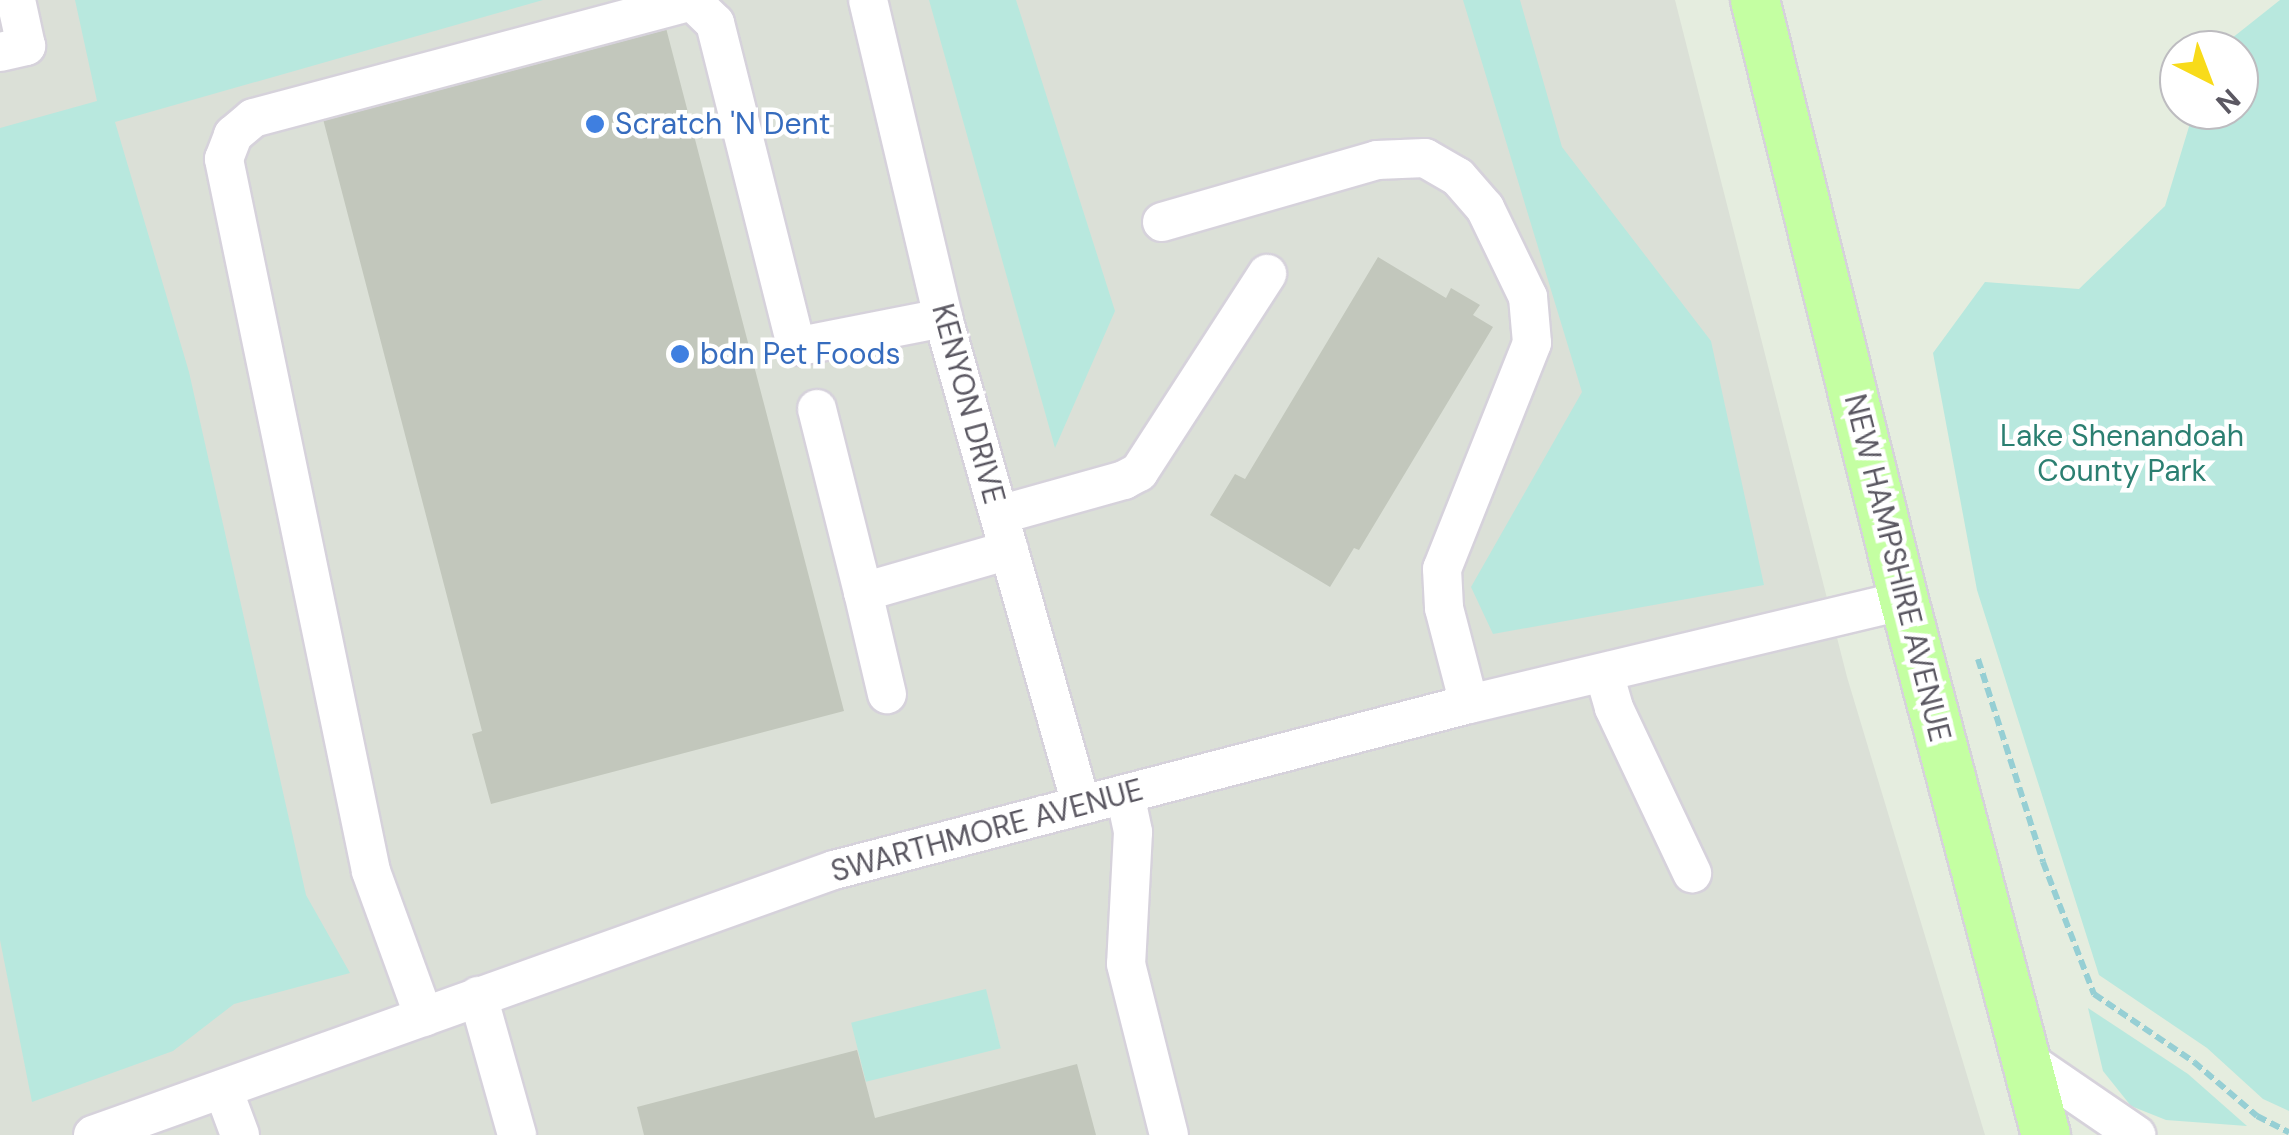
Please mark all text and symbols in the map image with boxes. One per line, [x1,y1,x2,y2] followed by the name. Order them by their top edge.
[2159,30,2259,130] north arrow
[2208,81,2248,122] text: N
[615,106,830,142] place label: Scratch 'N Dent
[584,113,606,135] marker: Scratch 'N Dent
[924,300,1012,508] street label: KENYON DRIVE
[700,336,900,372] place label: bdn Pet Foods
[669,343,691,365] marker: bdn Pet Foods
[1836,391,1958,745] street label: NEW HAMPSHIRE AVENUE
[2000,418,2244,488] park label: Lake Shenandoah County Park
[827,772,1147,890] street label: SWARTHMORE AVENUE

